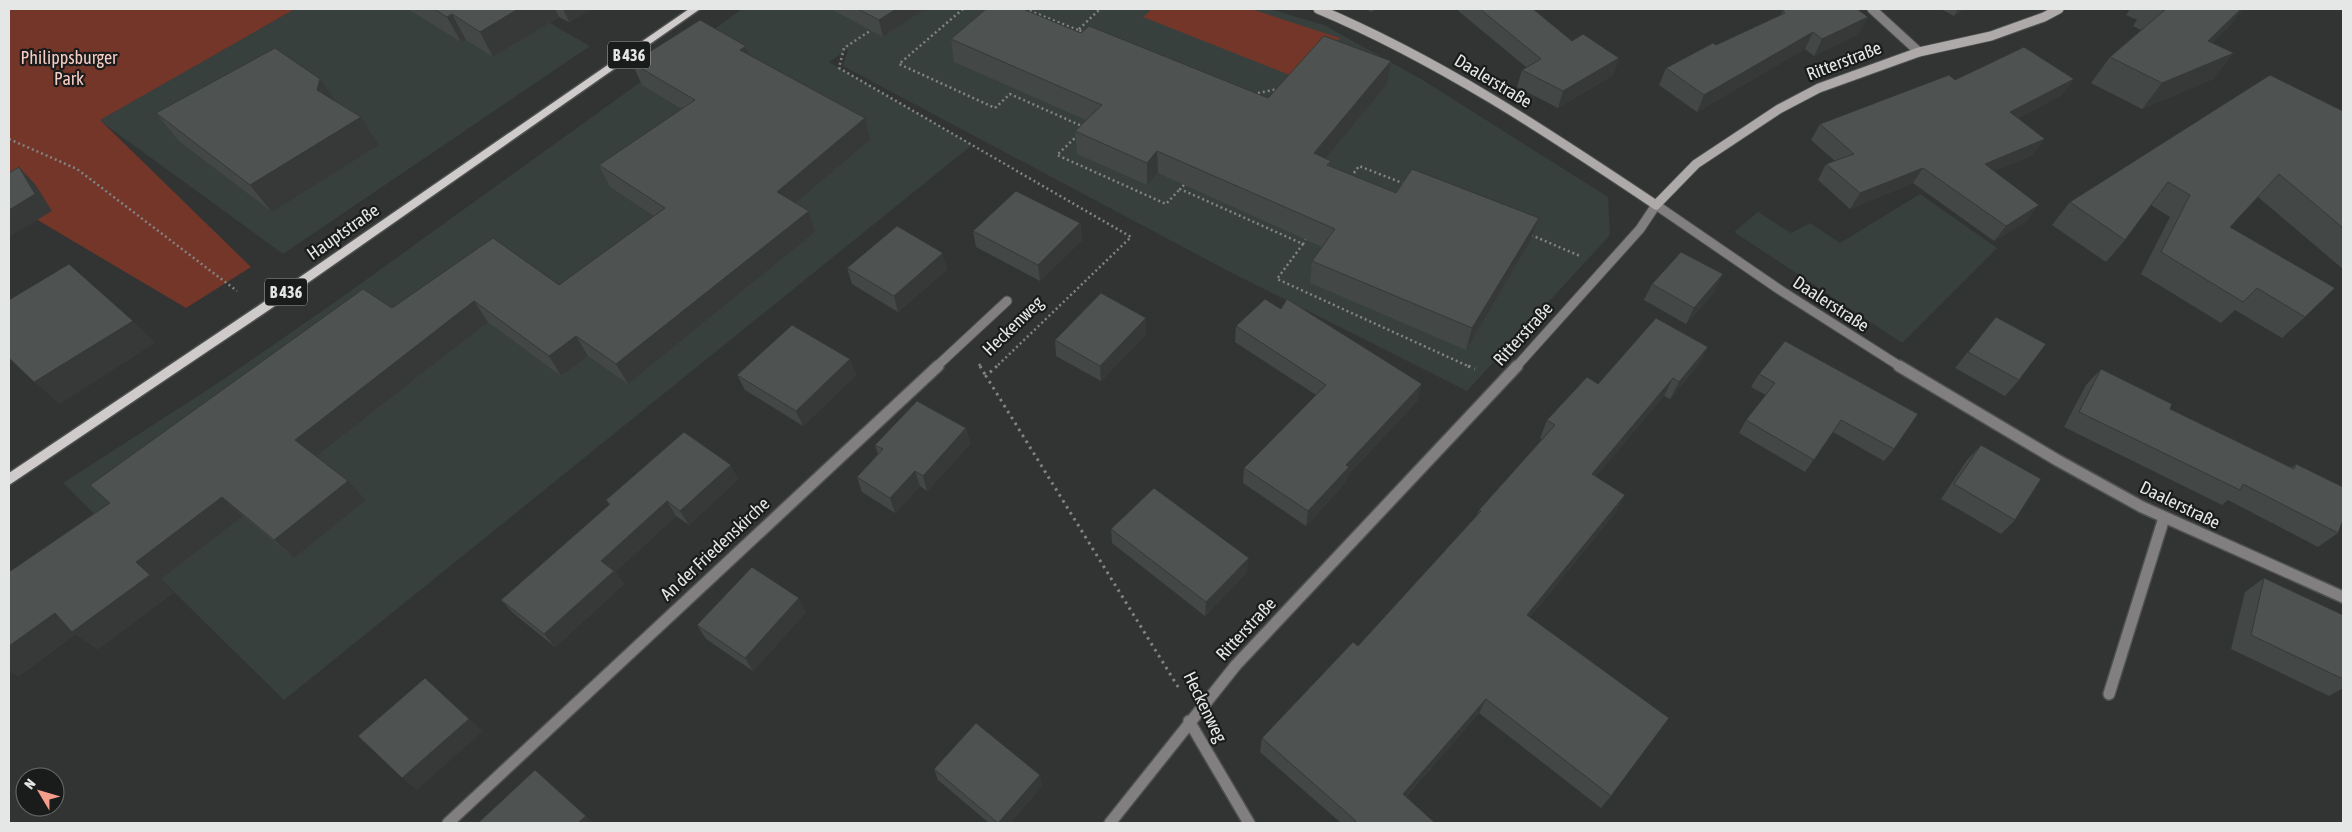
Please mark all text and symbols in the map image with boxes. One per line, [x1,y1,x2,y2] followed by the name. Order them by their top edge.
[1804,37,1884,84] street label: Ritterstraße
[608,42,650,68] road number: B 436
[21,47,118,89] park label: Philippsburger Park
[1451,49,1536,112] street label: Daalerstraße
[303,199,383,264] street label: Hauptstraße
[1789,271,1873,336] street label: Daalerstraße
[265,278,307,306] road number: B 436
[978,291,1048,360] street label: Heckenweg
[1489,298,1557,370] street label: Ritterstraße
[2137,476,2224,533] street label: Daalerstraße
[656,493,773,604] street label: An der Friedenskirche
[1211,593,1280,664] street label: Ritterstraße
[1179,668,1232,746] street label: Heckenweg
[15,767,65,817] north arrow
[21,776,39,792] text: N

